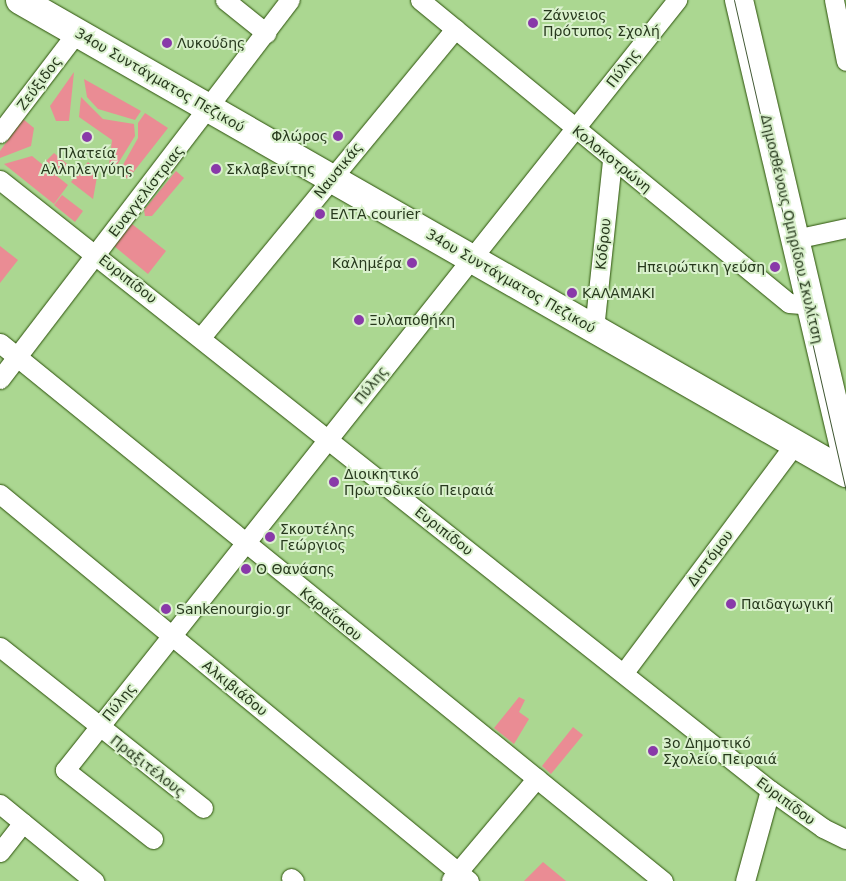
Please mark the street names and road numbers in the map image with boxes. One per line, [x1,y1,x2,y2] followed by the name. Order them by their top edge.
[72,25,248,135] street label: 34ου Συντάγματος Πεζικού
[603,45,643,91] street label: Πύλης
[13,53,65,113] street label: Ζεύξιδος
[757,113,827,345] street label: Δημοσθένους Ομηρίδου Σκυλίτση
[569,122,655,196] street label: Κολοκοτρώνη
[310,139,366,201] street label: Ναυσικάς
[105,142,187,240] street label: Ευαγγελίστριας
[592,217,614,271] street label: Κόδρου
[423,226,599,336] street label: 34ου Συντάγματος Πεζικού
[96,251,160,307] street label: Ευριπίδου
[351,363,391,407] street label: Πύλης
[412,503,476,559] street label: Ευριπίδου
[684,527,736,589] street label: Διστόμου
[297,584,365,644] street label: Καραΐσκου
[199,657,271,719] street label: Αλκιβιάδου
[99,680,139,724] street label: Πύλης
[107,732,189,800] street label: Πραξιτέλους
[753,774,819,828] street label: Ευριπίδου

